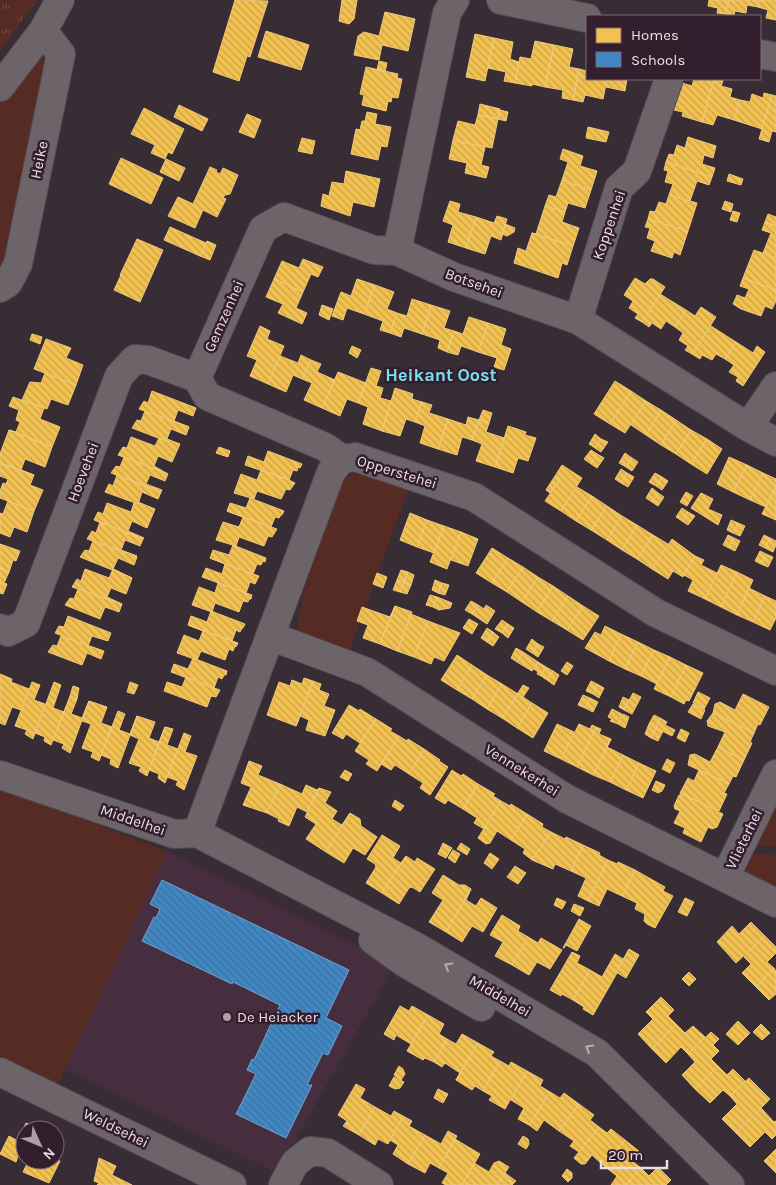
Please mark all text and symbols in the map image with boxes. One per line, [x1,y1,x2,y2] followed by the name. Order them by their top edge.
[586,15,761,80] legend
[631,26,679,44] text: Homes
[631,51,685,69] text: Schools
[26,139,52,181] street label: Heike
[589,188,629,262] street label: Koppenhei
[443,264,505,302] street label: Botsehei
[200,277,248,355] street label: Gemzenhei
[385,364,497,386] district label: Heikant Oost
[63,440,103,504] street label: Hoevehei
[355,451,439,493] street label: Opperstehei
[481,740,563,800] street label: Vennekerhei
[98,800,168,840] street label: Middelhei
[722,806,766,872] street label: Vlieterhei
[445,962,454,972] one-way arrow
[466,971,534,1021] street label: Middelhei
[237,1008,319,1026] place label: De Heiacker
[221,1011,233,1023] marker: De Heiacker
[585,1044,594,1054] one-way arrow
[80,1104,152,1152] street label: Weldsehei
[15,1120,65,1170] north arrow
[601,1138,667,1170] scale bar
[39,1144,59,1163] text: N
[608,1146,643,1164] text: 20 m

